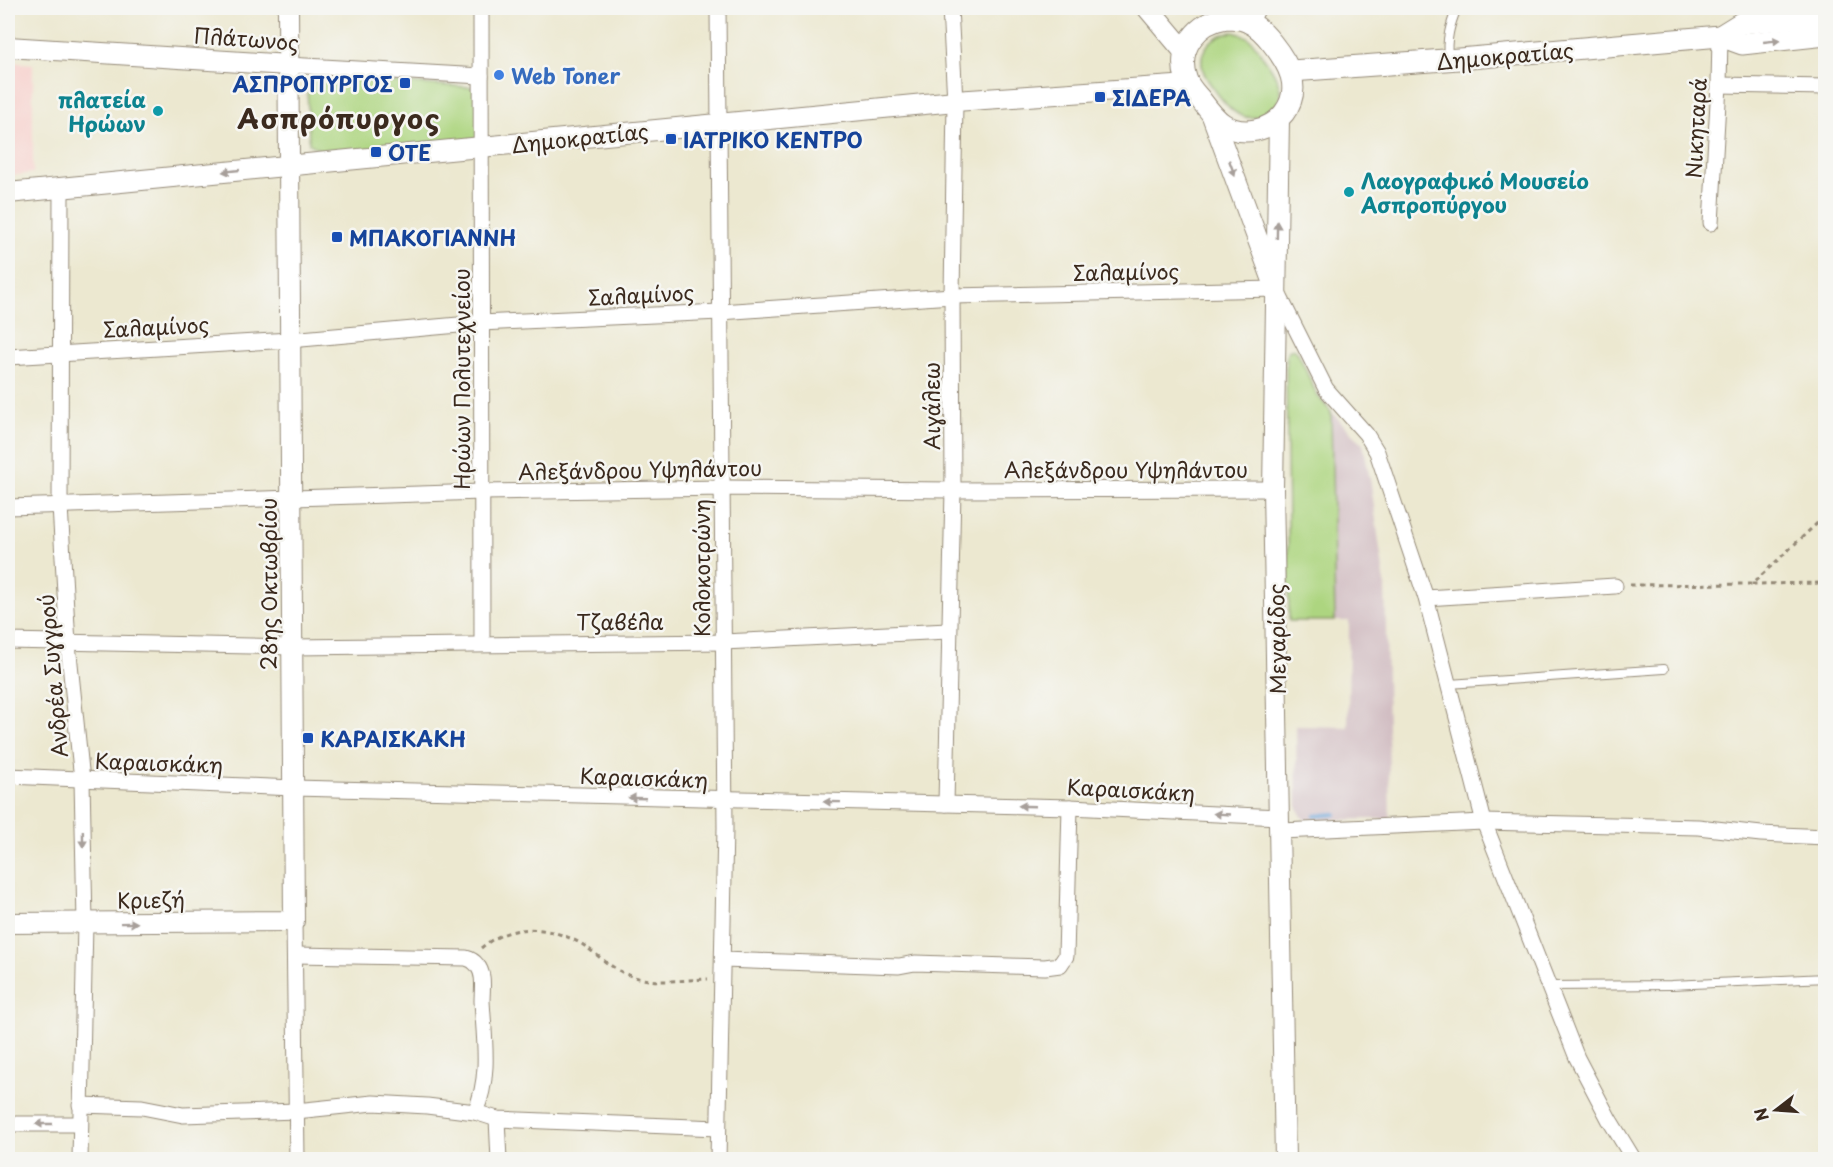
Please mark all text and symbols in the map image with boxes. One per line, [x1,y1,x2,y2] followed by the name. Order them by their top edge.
[192,18,300,58] street label: Πλάτωνος
[1435,33,1575,77] street label: Δημοκρατίας
[1763,36,1782,46] one-way arrow
[511,59,620,91] place label: Web Toner
[231,67,393,99] place label: ΑΣΠΡΟΠΥΡΓΟΣ
[492,68,506,82] marker: Web Toner
[398,76,412,90] marker: ΑΣΠΡΟΠΥΡΓΟΣ
[1676,76,1714,179] street label: Νικηταρά
[1112,81,1192,113] place label: ΣΙΔΕΡΑ
[58,83,147,139] place label: πλατεία Ηρώων
[1093,90,1107,104] marker: ΣΙΔΕΡΑ
[237,97,441,138] district label: Ασπρόπυργος
[151,104,165,118] marker: πλατεία Ηρώων
[510,114,650,160] street label: Δημοκρατίας
[683,123,863,155] place label: ΙΑΤΡΙΚΟ ΚΕΝΤΡΟ
[664,132,678,146] marker: ΙΑΤΡΙΚΟ ΚΕΝΤΡΟ
[388,136,431,168] place label: ΟΤΕ
[369,145,383,159] marker: ΟΤΕ
[1227,159,1237,177] one-way arrow
[1360,164,1589,220] place label: Λαογραφικό Μουσείο Ασπροπύργου
[221,166,240,176] one-way arrow
[1342,185,1356,199] marker: Λαογραφικό Μουσείο Ασπροπύργου
[349,221,516,253] place label: ΜΠΑΚΟΓΙΑΝΝΗ
[1272,221,1282,240] one-way arrow
[330,230,344,244] marker: ΜΠΑΚΟΓΙΑΝΝΗ
[1073,254,1179,288] street label: Σαλαμίνος
[445,268,477,490] street label: Ηρώων Πολυτεχνείου
[587,275,695,313] street label: Σαλαμίνος
[102,307,210,345] street label: Σαλαμίνος
[915,362,947,450] street label: Αιγάλεω
[518,451,762,487] street label: Αλεξάνδρου Υψηλάντου
[1004,453,1248,485] street label: Αλεξάνδρου Υψηλάντου
[252,498,284,670] street label: 28ης Οκτωβρίου
[685,499,717,637] street label: Κολοκοτρώνη
[1259,583,1293,695] street label: Μεγαρίδος
[29,593,75,759] street label: Ανδρέα Συγγρού
[576,605,664,637] street label: Τζαβέλα
[320,722,466,754] place label: ΚΑΡΑΙΣΚΑΚΗ
[301,731,315,745] marker: ΚΑΡΑΙΣΚΑΚΗ
[94,744,224,780] street label: Καραισκάκη
[579,759,709,795] street label: Καραισκάκη
[1066,770,1196,808] street label: Καραισκάκη
[628,793,647,802] one-way arrow
[823,797,842,807] one-way arrow
[1018,802,1037,811] one-way arrow
[1212,810,1231,819] one-way arrow
[78,829,88,848] one-way arrow
[117,882,185,916] street label: Κριεζή
[119,918,138,928] one-way arrow
[1746,1080,1806,1140] north arrow
[1747,1105,1774,1124] text: N
[34,1119,53,1129] one-way arrow

